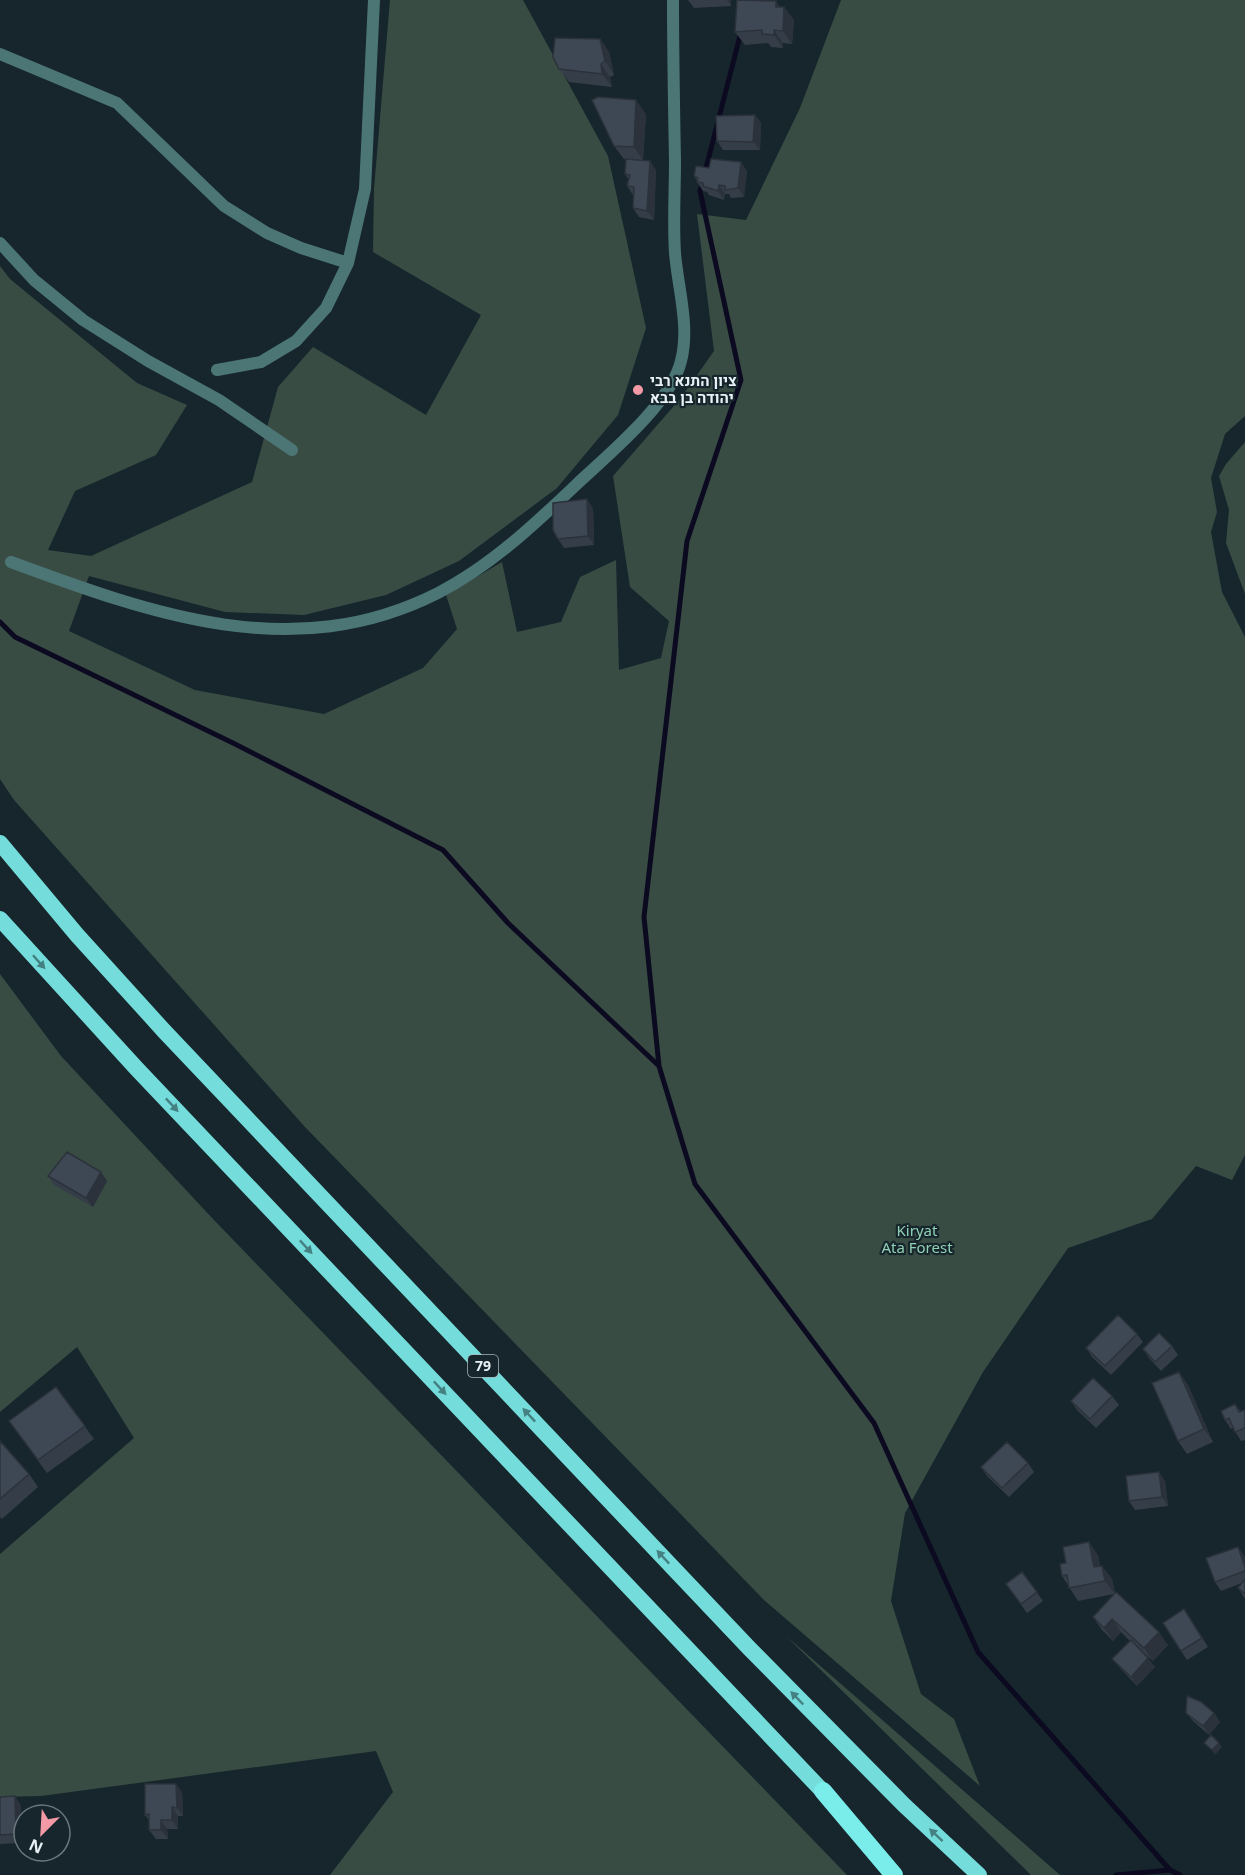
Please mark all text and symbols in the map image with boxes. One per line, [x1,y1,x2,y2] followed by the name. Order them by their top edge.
[650,370,737,407] place label: ציון התנא רבי יהודה בן בבא
[631,383,645,397] marker: ציון התנא רבי יהודה בן בבא
[32,954,45,969] one-way arrow
[164,1098,178,1112] one-way arrow
[881,1220,953,1257] park label: Kiryat Ata Forest
[299,1239,313,1254] one-way arrow
[468,1355,498,1377] road number: 79
[433,1381,447,1396] one-way arrow
[522,1407,536,1422] one-way arrow
[656,1549,670,1564] one-way arrow
[791,1692,805,1706] one-way arrow
[12,1803,72,1863] north arrow
[929,1829,944,1842] one-way arrow
[25,1834,46,1859] text: N

